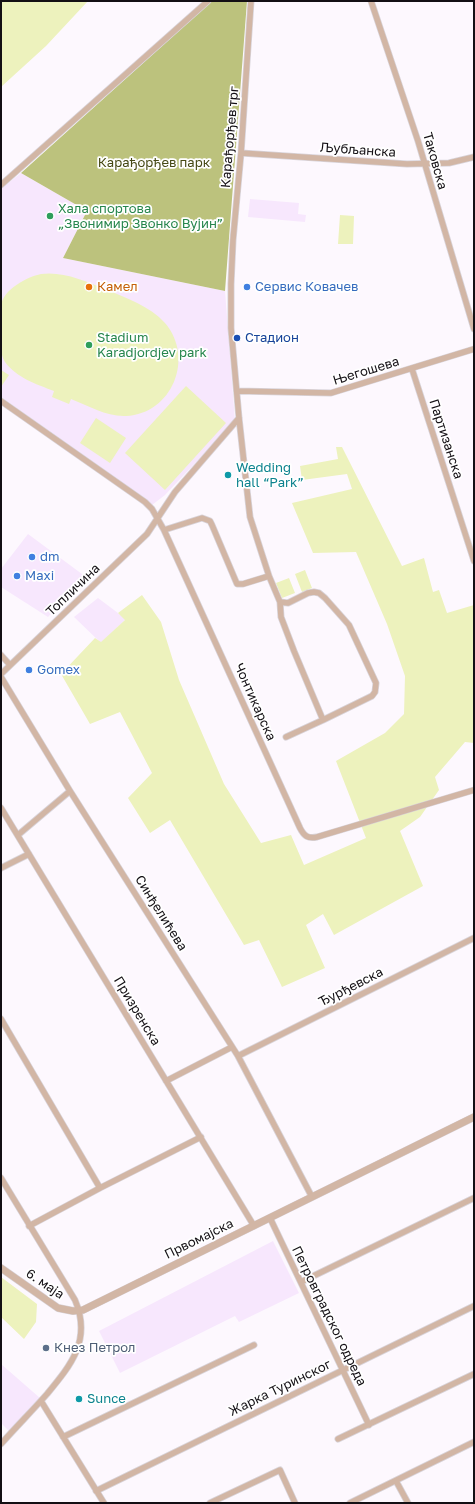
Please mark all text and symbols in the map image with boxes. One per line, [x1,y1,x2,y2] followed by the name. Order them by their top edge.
[218,85,242,189] street label: Карађорђев трг
[419,131,451,191] street label: Таковска
[320,140,396,160] street label: Љубљанска
[98,155,210,171] park label: Карађорђев парк
[58,201,223,232] place label: Хала спортова „Звонимир Звонко Вујин”
[45,211,55,221] marker: Хала спортова „Звонимир Звонко Вујин”
[97,279,138,295] place label: Камел
[255,279,358,295] place label: Сервис Ковачев
[84,282,94,292] marker: Камел
[242,282,252,292] marker: Сервис Ковачев
[97,330,207,361] place label: Stadium Karadjordjev park
[245,330,299,346] place label: Стадион
[232,333,242,343] marker: Стадион
[84,340,94,350] marker: Stadium Karadjordjev park
[331,354,401,388] street label: Његошева
[426,397,466,481] street label: Партизанска
[236,460,304,491] place label: Wedding hall “Park”
[223,470,233,480] marker: Wedding hall “Park”
[40,549,59,565] place label: dm
[27,552,37,562] marker: dm
[43,561,103,619] street label: Топличина
[25,568,54,584] place label: Maxi
[12,571,22,581] marker: Maxi
[231,661,279,743] street label: Чонтикарска
[37,662,80,678] place label: Gomex
[24,665,34,675] marker: Gomex
[132,872,190,954] street label: Синђелићева
[316,964,386,1010] street label: Ђурђевска
[110,974,164,1048] street label: Призренска
[162,1216,236,1262] street label: Првомајска
[288,1244,370,1388] street label: Петровградског одреда
[23,1266,67,1302] street label: 6. маја
[54,1340,135,1356] place label: Кнез Петрол
[41,1343,51,1353] marker: Кнез Петрол
[226,1356,334,1420] street label: Жарка Туринског
[87,1391,126,1407] place label: Sunce
[74,1394,84,1404] marker: Sunce

